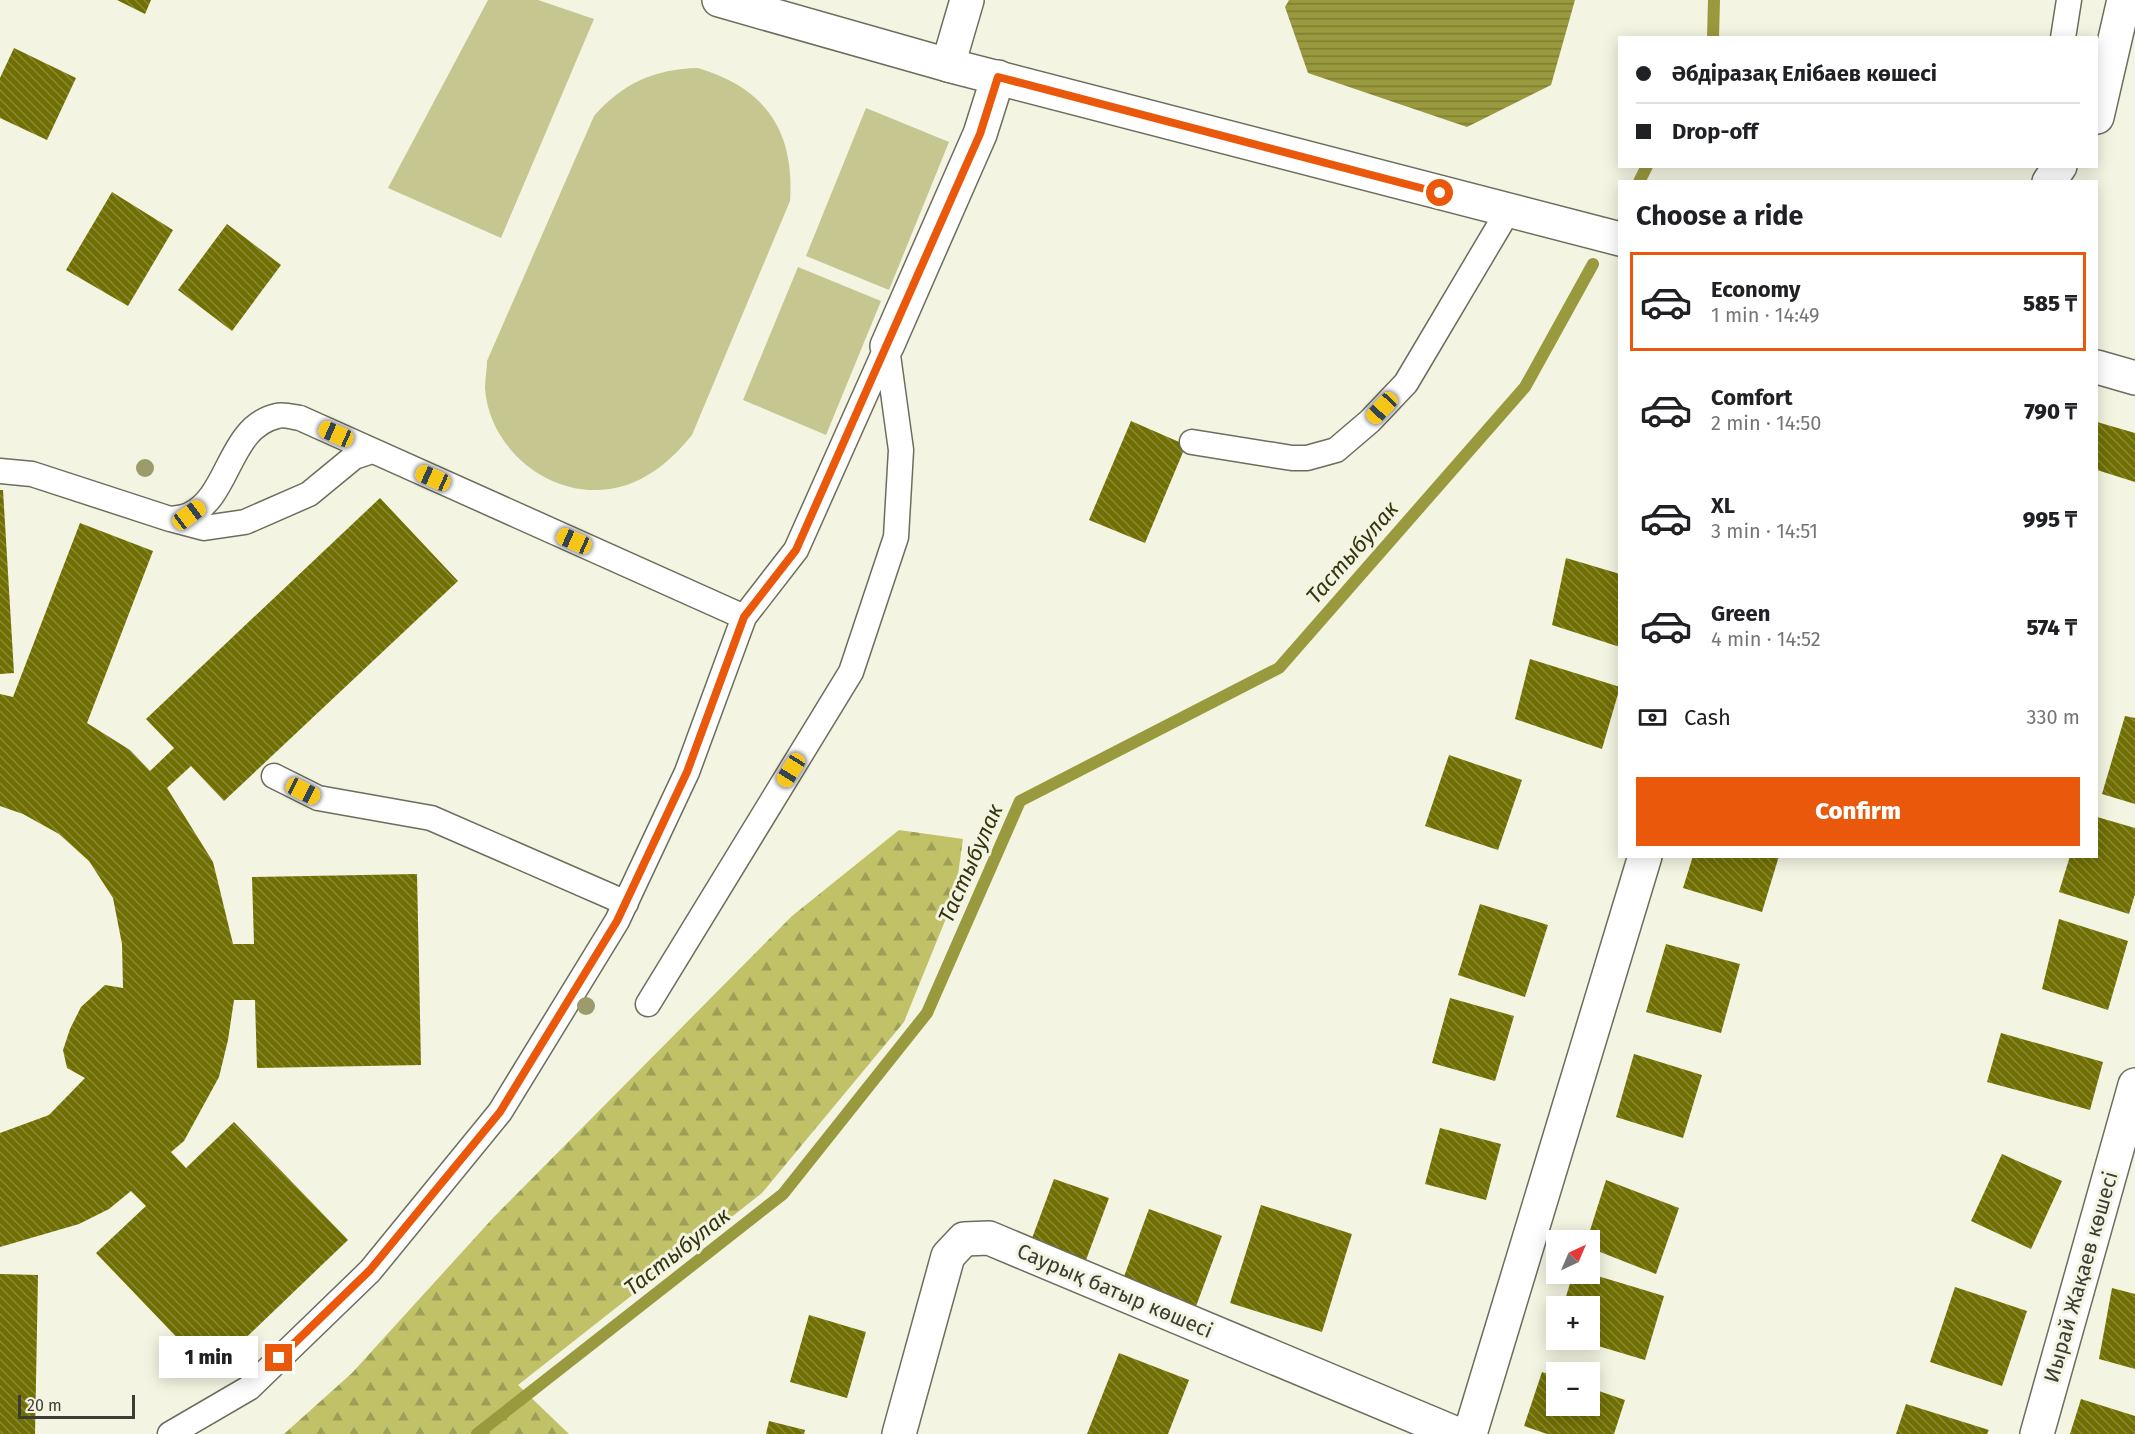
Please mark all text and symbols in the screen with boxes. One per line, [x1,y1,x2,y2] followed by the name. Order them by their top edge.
[1672,60,1937,87] text: Әбдіразақ Елібаев көшесі
[1672,118,1758,145] text: Drop-off
[1426,179,1453,206] route start
[1636,200,1803,232] text: Choose a ride
[1639,275,1693,329] icon: car
[1711,276,1800,303] text: Economy
[2023,290,2077,317] text: 585 ₸
[1711,303,1820,327] text: 1 min · 14:49
[1639,383,1693,437] icon: car
[1711,384,1792,411] text: Comfort
[1363,389,1401,427] car
[2024,398,2077,425] text: 790 ₸
[1711,411,1821,435] text: 2 min · 14:50
[316,418,356,450] car
[413,462,453,494] car
[1639,491,1693,545] icon: car
[1711,492,1735,519] text: XL
[1300,495,1405,609] water label: Тастыбулак
[169,497,209,533] car
[2023,506,2077,533] text: 995 ₸
[1711,519,1818,543] text: 3 min · 14:51
[554,525,594,557] car
[1639,599,1693,653] icon: car
[1711,600,1770,627] text: Green
[2026,614,2077,641] text: 574 ₸
[1711,627,1821,651] text: 4 min · 14:52
[1636,701,1669,734] icon: cash
[1684,704,1731,731] text: Cash
[2026,705,2080,729] text: 330 m
[774,750,808,790] car
[283,775,323,807] car
[1636,777,2080,846] button: Confirm
[932,799,1009,927] water label: Тастыбулак
[2038,1168,2124,1386] street label: Иырай Жақаев көшесі
[619,1201,736,1301] water label: Тастыбулак
[1546,1230,1600,1284] north arrow
[1546,1230,1600,1416] map controls
[1013,1238,1217,1344] street label: Саурық батыр көшесі
[1546,1296,1600,1350] button: +
[159,1337,258,1379] callout: 1 min
[265,1344,292,1371] route end
[185,1345,232,1369] text: 1 min
[1546,1362,1600,1416] button: −
[18,1392,135,1420] scale bar
[27,1396,62,1415] text: 20 m

